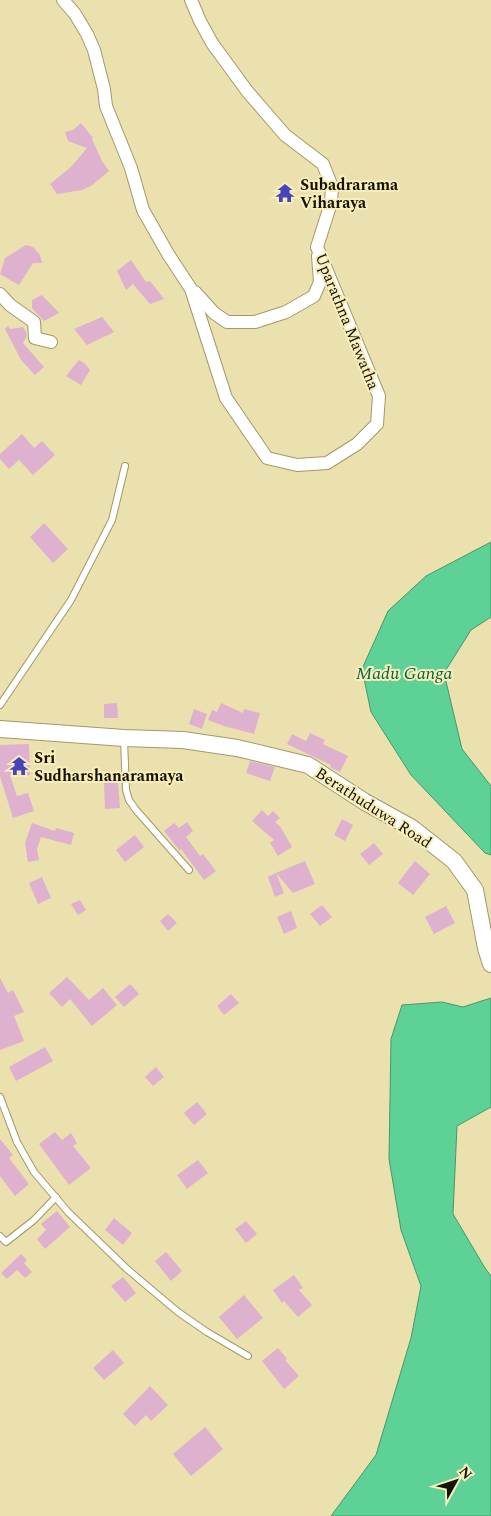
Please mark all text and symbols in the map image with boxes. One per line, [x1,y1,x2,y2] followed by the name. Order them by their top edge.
[300,173,399,215] place label: Subadrarama Viharaya
[274,182,296,204] temple icon: Subadrarama Viharaya
[309,249,386,394] street label: Uparathna Mawatha
[356,660,452,687] water label: Madu Ganga
[34,746,184,788] place label: Sri Sudharshanaramaya
[8,755,30,777] temple icon: Sri Sudharshanaramaya
[310,761,436,855] street label: Berathuduwa Road
[431,1456,481,1506] north arrow
[454,1462,477,1484] text: N

